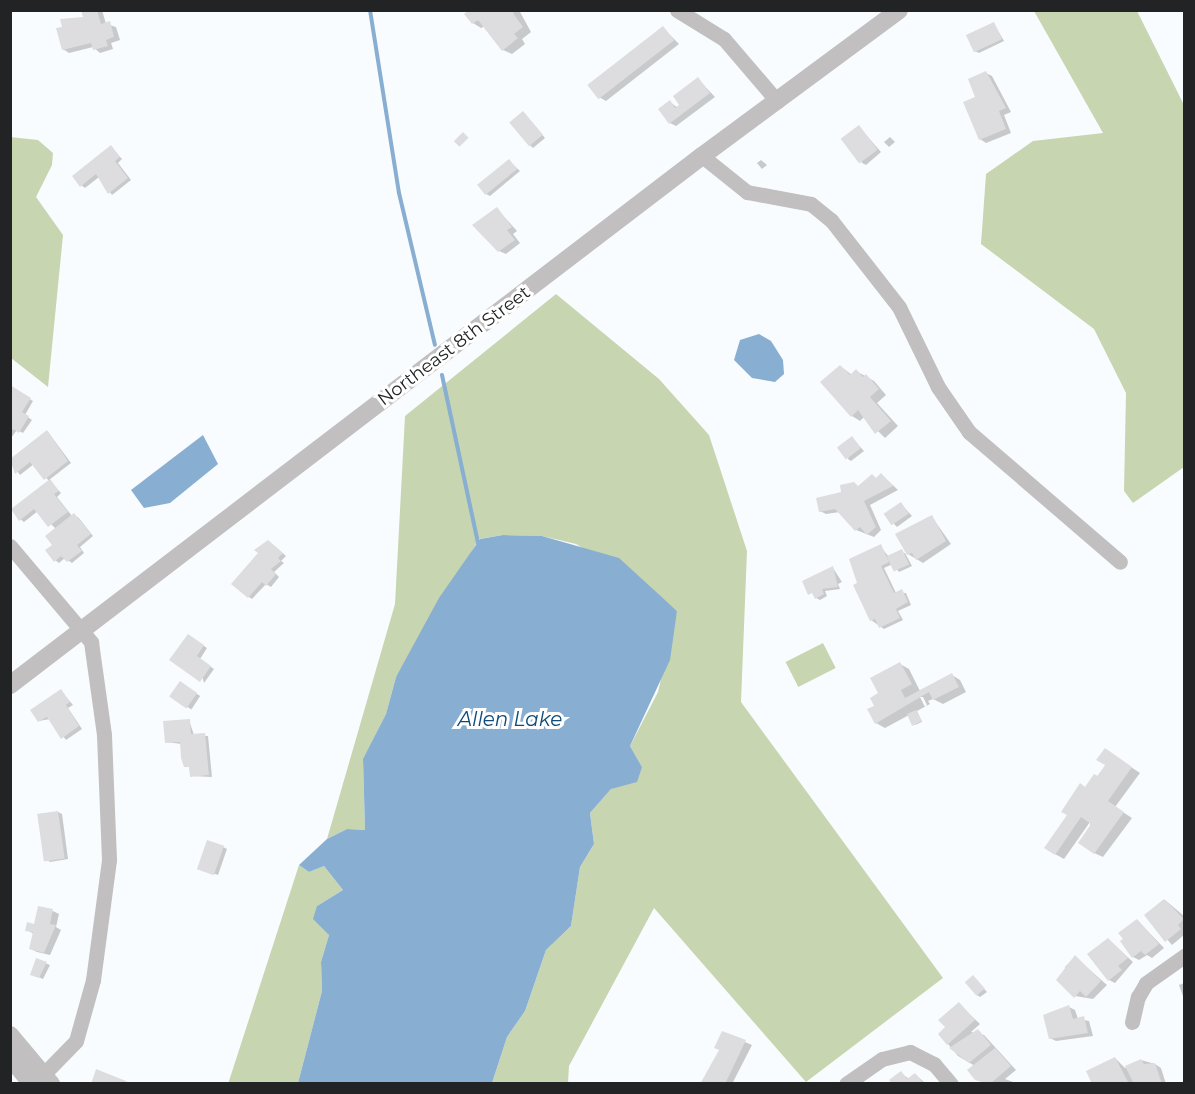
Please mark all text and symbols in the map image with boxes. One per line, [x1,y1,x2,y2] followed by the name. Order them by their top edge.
[374,282,534,410] street label: Northeast 8th Street
[458,707,562,731] water label: Allen Lake

